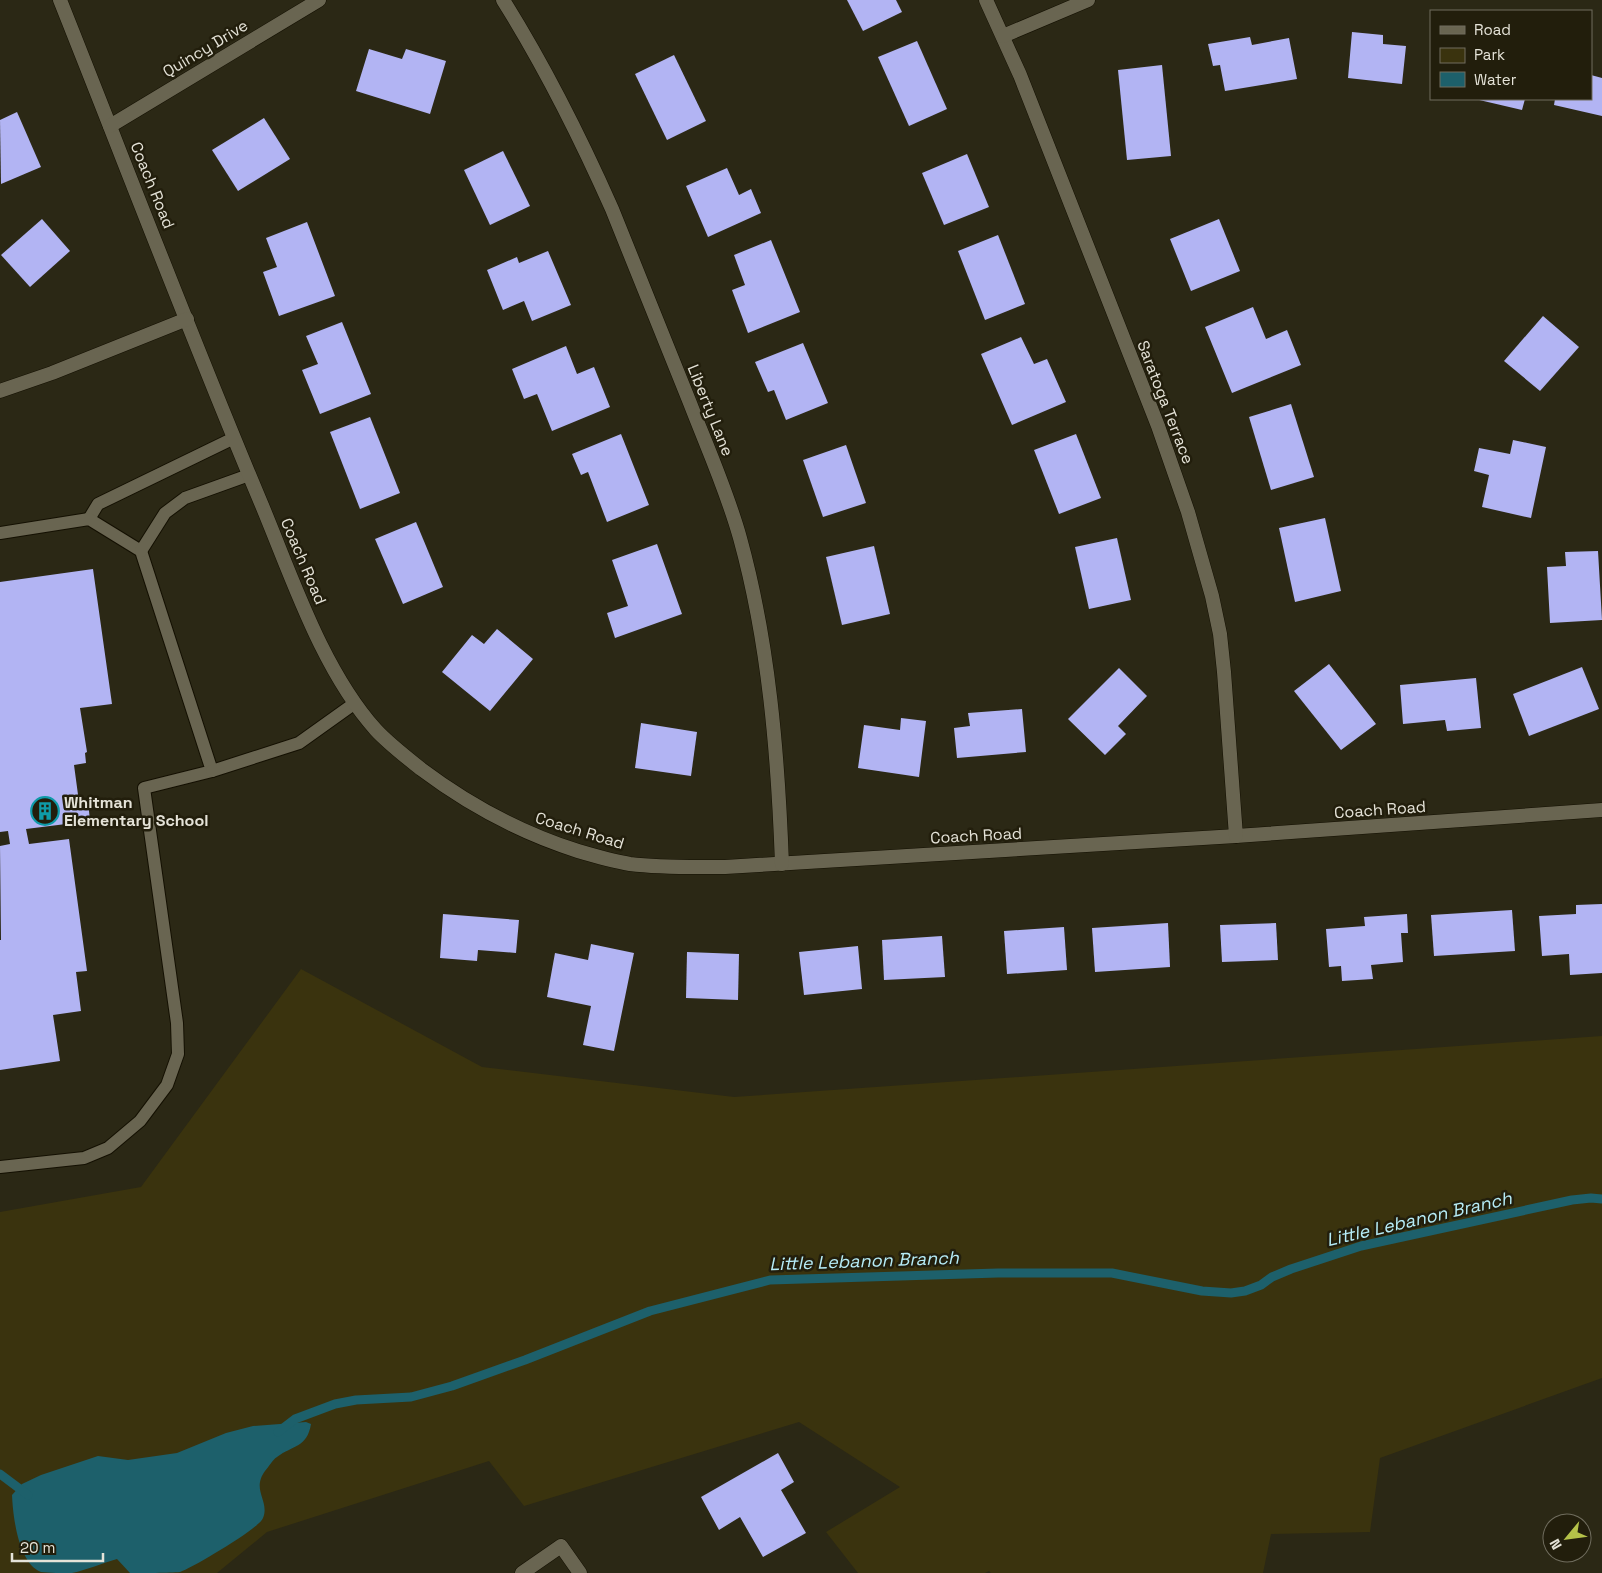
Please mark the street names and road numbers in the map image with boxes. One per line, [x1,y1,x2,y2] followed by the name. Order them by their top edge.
[159,15,252,82] street label: Quincy Drive
[126,139,179,232] street label: Coach Road
[1132,337,1199,467] street label: Saratoga Terrace
[683,361,738,459] street label: Liberty Lane
[276,515,331,608] street label: Coach Road
[1333,796,1427,823] street label: Coach Road
[533,807,627,854] street label: Coach Road
[930,823,1022,848] street label: Coach Road

